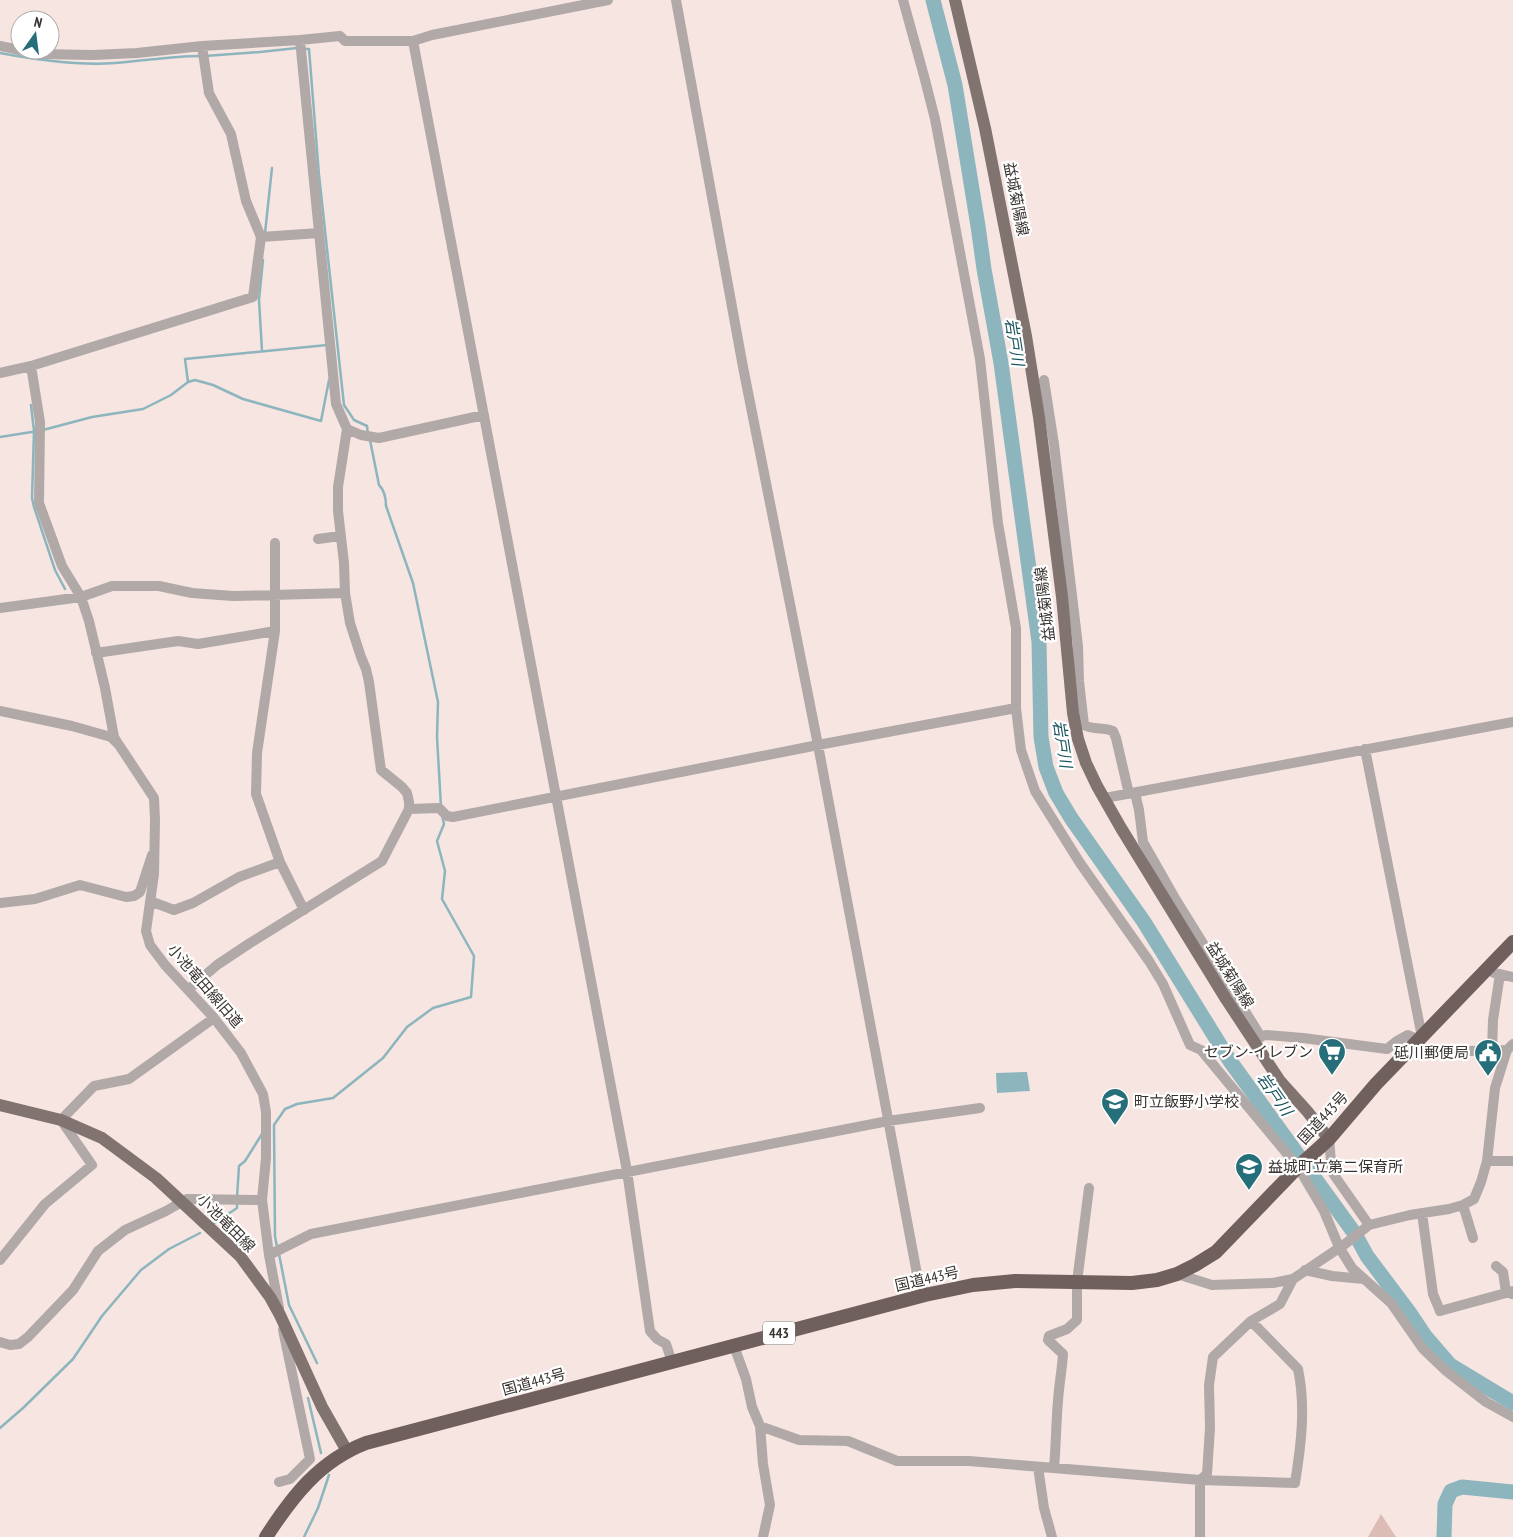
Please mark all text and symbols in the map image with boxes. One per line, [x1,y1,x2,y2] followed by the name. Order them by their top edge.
[10,10,60,60] north arrow
[32,13,44,32] text: N
[1000,160,1033,238] street label: 益城菊陽線
[1001,317,1029,369] water label: 岩戸川
[1031,566,1059,642] street label: 益城菊陽線
[1049,719,1077,771] water label: 岩戸川
[1202,938,1258,1012] street label: 益城菊陽線
[164,940,247,1032] street label: 小池竜田線旧道
[1317,1037,1347,1076] supermarket icon: セブン-イレブン
[1473,1038,1503,1077] public building icon: 砥川郵便局
[1204,1042,1313,1061] place label: セブン-イレブン
[1394,1043,1469,1062] place label: 砥川郵便局
[1253,1069,1298,1121] water label: 岩戸川
[1100,1087,1130,1126] school or university icon: 町立飯野小学校
[1293,1087,1352,1148] street label: 国道443号
[1134,1092,1239,1111] place label: 町立飯野小学校
[1234,1152,1264,1191] school or university icon: 益城町立第二保育所
[1268,1157,1403,1176] place label: 益城町立第二保育所
[193,1189,260,1256] street label: 小池竜田線
[893,1262,961,1295] street label: 国道443号
[763,1322,795,1345] road number: 443
[500,1364,568,1399] street label: 国道443号

